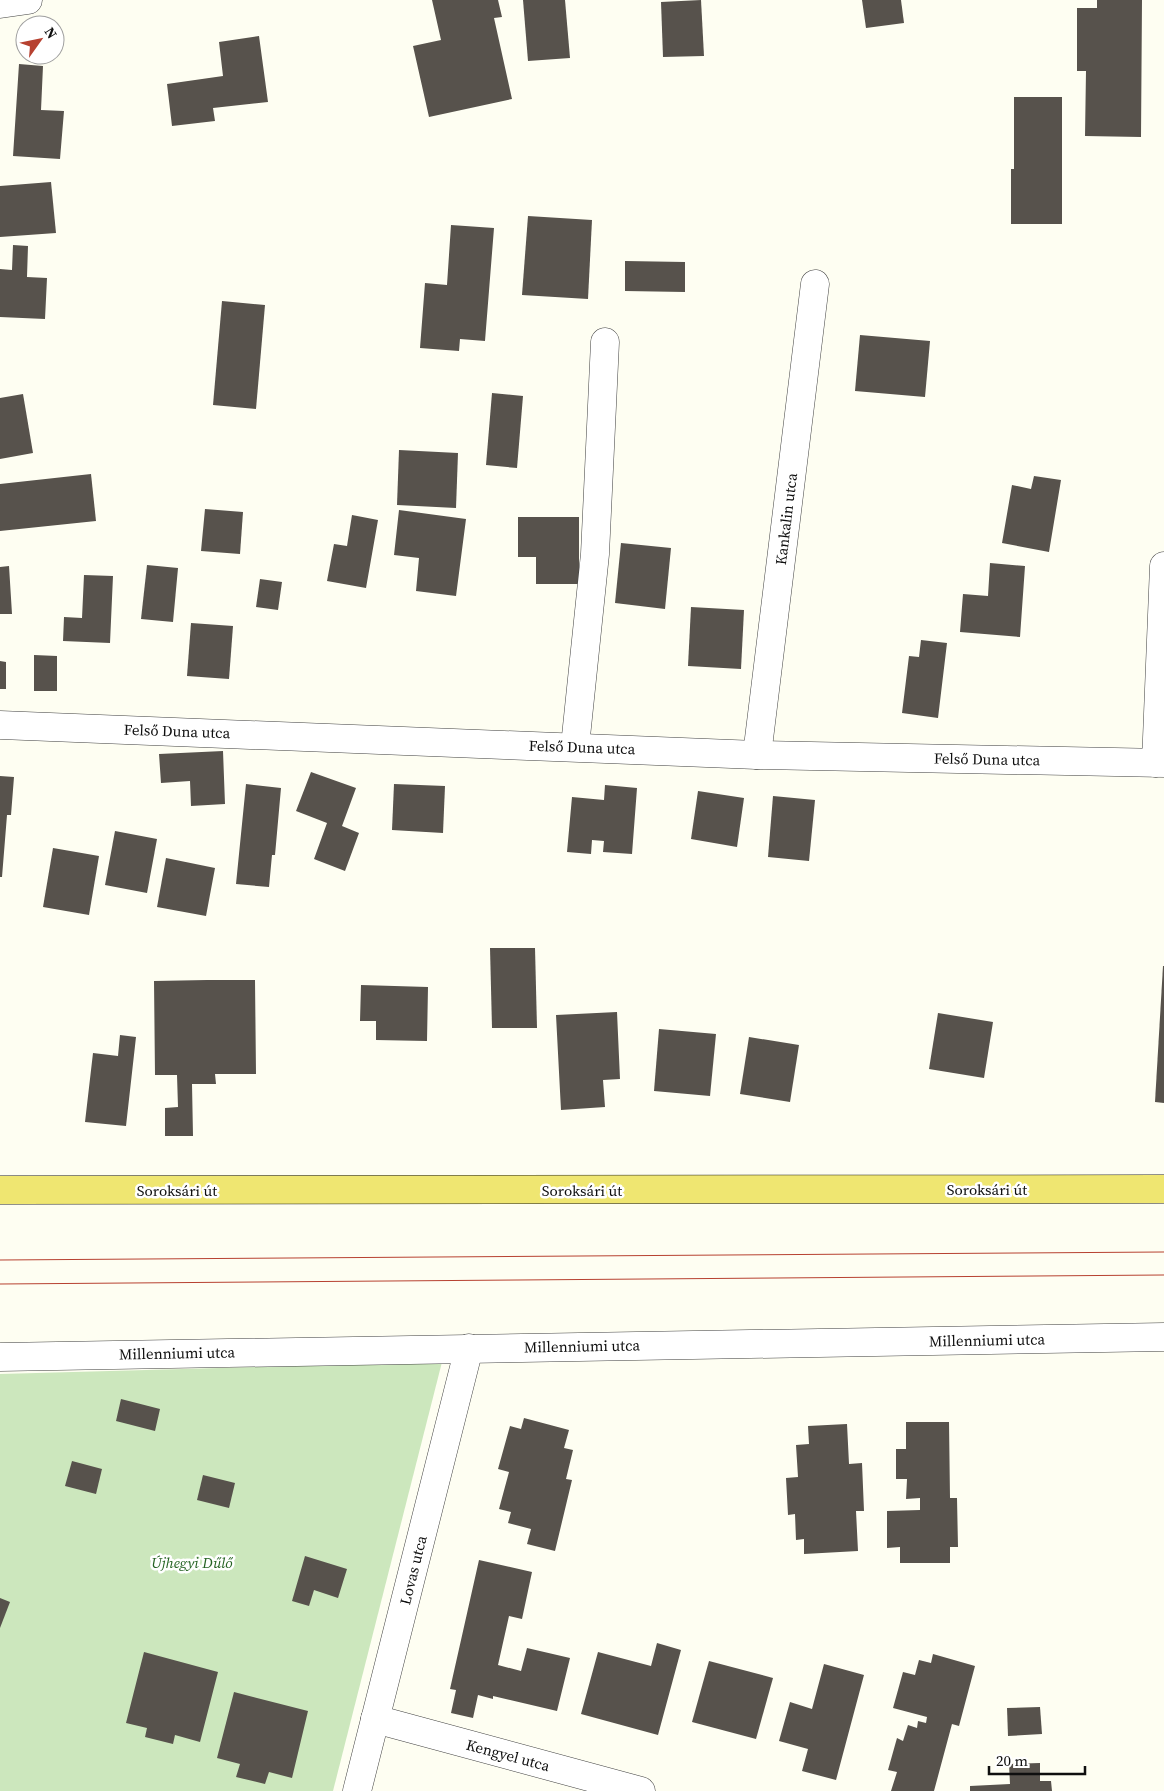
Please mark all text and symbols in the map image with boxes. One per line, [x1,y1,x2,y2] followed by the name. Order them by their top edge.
[15,15,65,65] north arrow
[40,23,62,43] text: N
[770,471,802,566] street label: Kankalin utca
[123,719,231,743] street label: Felső Duna utca
[528,735,636,759] street label: Felső Duna utca
[934,748,1041,770] street label: Felső Duna utca
[947,1179,1027,1200] street label: Soroksári út
[137,1180,217,1201] street label: Soroksári út
[542,1180,622,1201] street label: Soroksári út
[929,1328,1046,1352] street label: Millenniumi utca
[524,1334,641,1358] street label: Millenniumi utca
[119,1341,236,1365] street label: Millenniumi utca
[394,1533,432,1607] street label: Lovas utca
[151,1552,233,1573] park label: Újhegyi Dűlő
[464,1734,552,1776] street label: Kengyel utca
[989,1744,1085,1776] scale bar
[996,1750,1028,1771] text: 20 m

